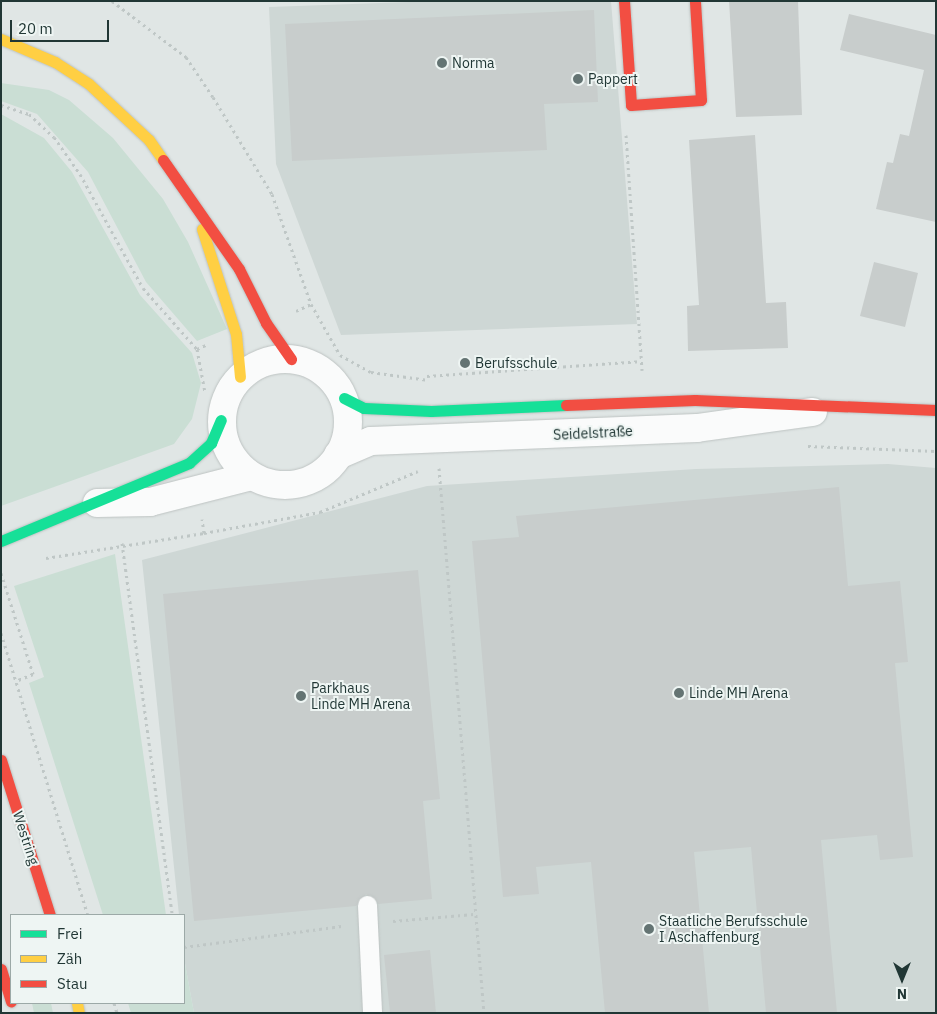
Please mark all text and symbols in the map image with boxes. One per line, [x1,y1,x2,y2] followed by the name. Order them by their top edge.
[12,10,111,42] scale bar
[18,19,53,38] text: 20 m
[452,55,495,71] place label: Norma
[436,57,448,69] marker: Norma
[588,71,638,87] place label: Pappert
[572,73,584,85] marker: Pappert
[475,355,557,371] place label: Berufsschule
[459,357,471,369] marker: Berufsschule
[553,423,633,443] street label: Seidelstraße
[311,680,410,712] place label: Parkhaus Linde MH Arena
[689,685,788,701] place label: Linde MH Arena
[673,687,685,699] marker: Linde MH Arena
[295,690,307,702] marker: Parkhaus Linde MH Arena
[9,809,43,867] street label: Westring
[659,913,808,946] place label: Staatliche Berufsschule I Aschaffenburg
[10,914,185,1004] legend
[643,923,655,935] marker: Staatliche Berufsschule I Aschaffenburg
[57,924,83,943] text: Frei
[57,949,82,968] text: Zäh
[877,954,927,1004] north arrow
[57,974,88,993] text: Stau
[897,985,907,1003] text: N

